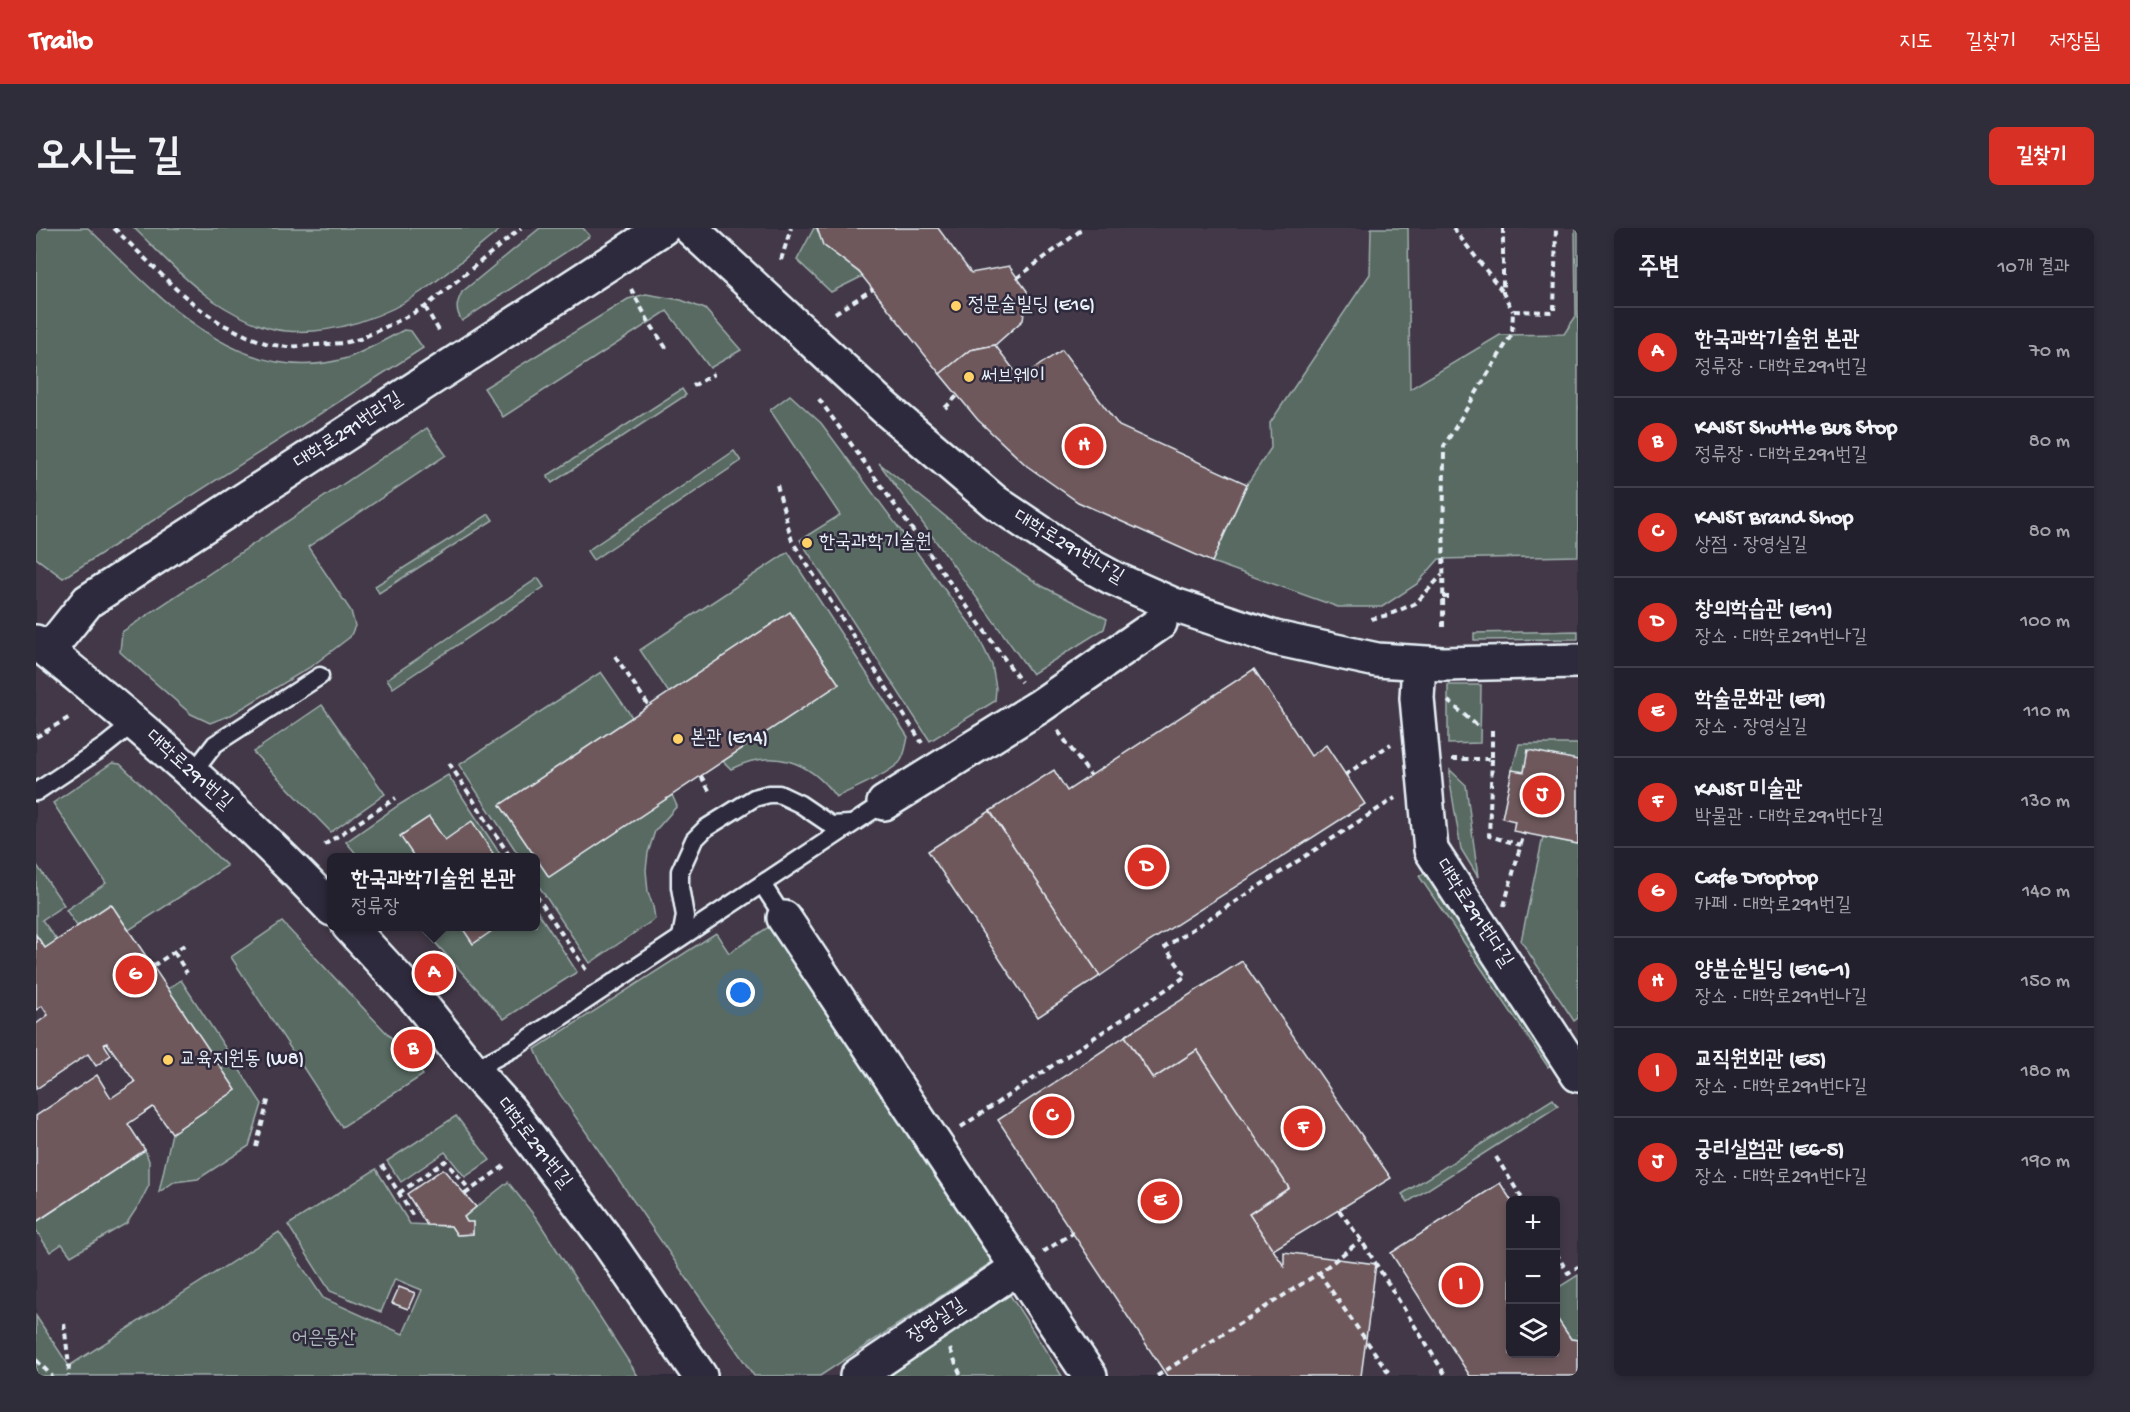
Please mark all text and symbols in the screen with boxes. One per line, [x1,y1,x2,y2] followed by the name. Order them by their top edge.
[30,26,93,59] text: Trailo
[1899,31,1933,56] text: 지도
[1966,31,2016,56] text: 길찾기
[2049,31,2100,56] text: 저장됨
[1989,127,2094,185] button: 길찾기
[36,135,181,184] text: 오시는 길
[1638,254,1680,285] text: 주변
[1998,257,2070,280] text: 10개 결과
[968,294,1095,318] place label: 정문술빌딩 (E16)
[949,299,963,313] marker: 정문술빌딩 (E16)
[1695,328,1860,354] text: 한국과학기술원 본관
[1652,341,1663,364] text: A
[2029,341,2070,364] text: 70 m
[1695,357,1867,380] text: 정류장 · 대학로291번길
[981,366,1045,389] place label: 써브웨이
[962,370,976,384] marker: 써브웨이
[291,388,407,476] street label: 대학로291번라길
[1695,416,1897,442] text: KAIST Shuttle Bus Stop
[1064,424,1104,468] pin: H
[1652,431,1663,454] text: B
[2029,431,2070,454] text: 80 m
[1695,445,1867,468] text: 정류장 · 대학로291번길
[1009,506,1127,590] street label: 대학로291번나길
[1695,506,1853,532] text: KAIST Brand Shop
[1652,521,1663,544] text: C
[2029,521,2070,544] text: 80 m
[819,531,932,555] place label: 한국과학기술원
[1695,535,1807,558] text: 상점 · 장영실길
[800,536,814,550] marker: 한국과학기술원
[1695,598,1833,624] text: 창의학습관 (E11)
[1651,611,1664,634] text: D
[2020,611,2070,634] text: 100 m
[1695,627,1867,650] text: 장소 · 대학로291번나길
[1695,688,1826,714] text: 학술문화관 (E9)
[1651,701,1664,724] text: E
[2024,701,2070,724] text: 110 m
[1695,717,1807,740] text: 장소 · 장영실길
[140,726,236,816] street label: 대학로291번길
[690,728,768,751] place label: 본관 (E14)
[671,732,685,746] marker: 본관 (E14)
[1522,772,1562,818] pin: J
[1695,778,1802,804] text: KAIST 미술관
[1652,791,1663,814] text: F
[2021,791,2070,814] text: 130 m
[1695,807,1884,830] text: 박물관 · 대학로291번다길
[1128,844,1166,890] pin: D
[327,853,540,931] popup
[1429,856,1517,972] street label: 대학로291번다길
[1695,866,1818,892] text: Cafe Droptop
[351,868,516,894] text: 한국과학기술원 본관
[1651,881,1664,904] text: G
[2022,881,2070,904] text: 140 m
[1695,895,1851,918] text: 카페 · 대학로291번길
[351,897,400,920] text: 정류장
[414,950,454,996] pin: A
[116,952,154,998] pin: G
[1695,958,1851,984] text: 양분순빌딩 (E16-1)
[1652,971,1663,994] text: H
[2021,971,2070,994] text: 150 m
[726,978,755,1007] your location
[1695,987,1867,1010] text: 장소 · 대학로291번나길
[394,1026,433,1072] pin: B
[1695,1048,1826,1074] text: 교직원회관 (E5)
[180,1049,305,1072] place label: 교육지원동 (W8)
[161,1053,175,1067] marker: 교육지원동 (W8)
[1655,1061,1660,1084] text: I
[2021,1061,2070,1084] text: 180 m
[1695,1077,1867,1100] text: 장소 · 대학로291번다길
[491,1094,575,1194] street label: 대학로291번길
[1032,1094,1072,1138] pin: C
[1284,1106,1322,1150] pin: F
[1695,1138,1845,1164] text: 궁리실험관 (E6-5)
[1652,1151,1663,1174] text: J
[2022,1151,2070,1174] text: 190 m
[1695,1167,1867,1190] text: 장소 · 대학로291번다길
[1140,1178,1180,1224] pin: E
[1506,1196,1560,1358] map controls
[1506,1196,1560,1250] button: +
[1506,1250,1560,1304] button: −
[1442,1262,1480,1308] pin: I
[904,1294,970,1350] street label: 장영실길
[1506,1304,1560,1358] button: layers
[292,1328,356,1351] park label: 어은동산

